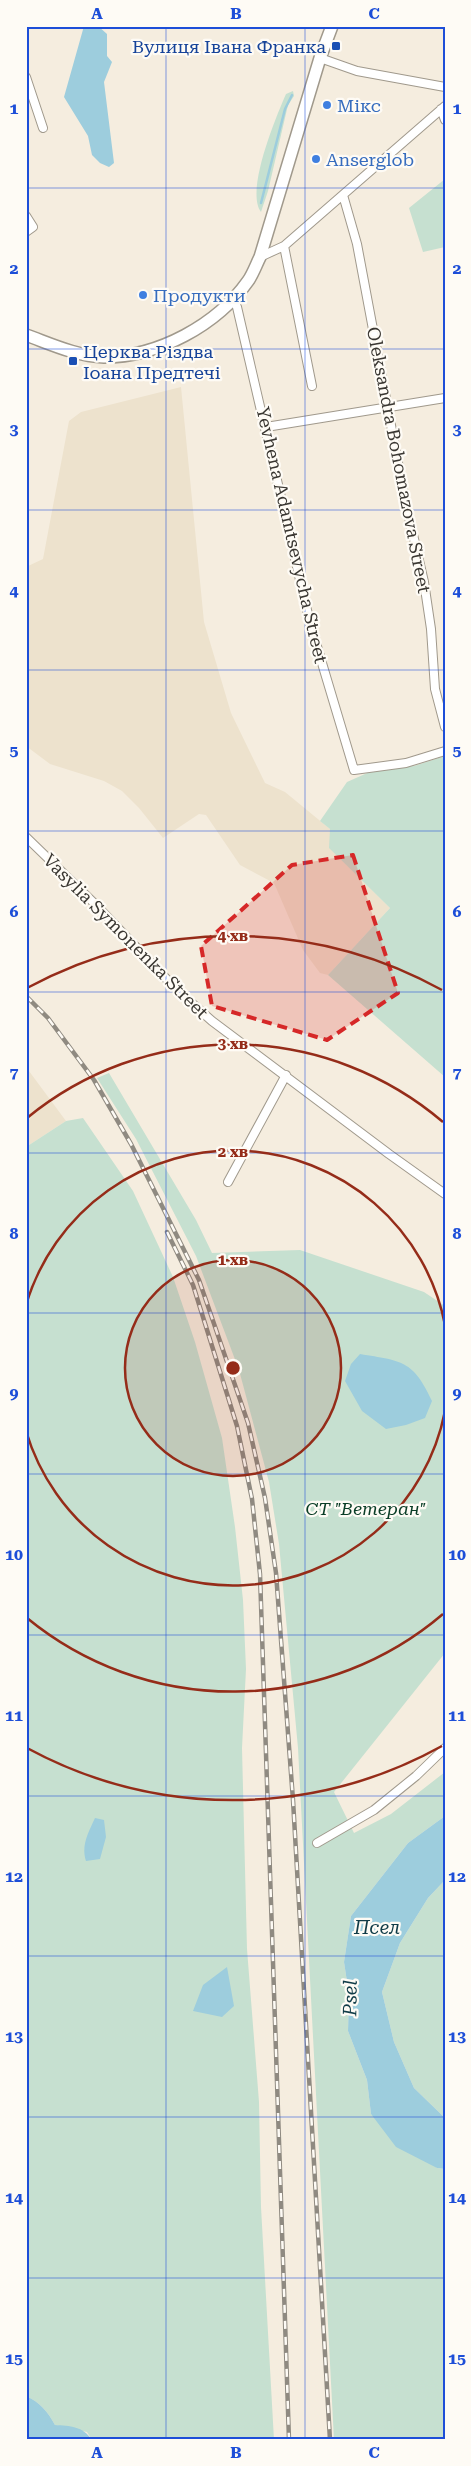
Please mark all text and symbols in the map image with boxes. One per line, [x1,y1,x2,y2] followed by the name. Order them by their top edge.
[91,4,103,23] text: A
[230,4,242,23] text: B
[368,4,380,23] text: C
[132,36,326,57] place label: Вулиця Івана Франка
[330,40,342,52] marker: Вулиця Івана Франка
[337,95,381,116] place label: Мікс
[10,99,19,118] text: 1
[321,99,333,111] marker: Мікс
[453,99,462,118] text: 1
[326,149,414,170] place label: Anserglob
[310,153,322,165] marker: Anserglob
[10,259,19,278] text: 2
[453,259,462,278] text: 2
[153,285,246,306] place label: Продукти
[137,289,149,301] marker: Продукти
[363,325,435,595] street label: Oleksandra Bohomazova Street
[83,341,221,383] place label: Церква Різдва Іоана Предтечі
[67,355,79,367] marker: Церква Різдва Іоана Предтечі
[252,405,332,665] street label: Yevhena Adamtsevycha Street
[10,420,19,439] text: 3
[453,420,462,439] text: 3
[10,581,19,600] text: 4
[453,581,462,600] text: 4
[10,741,19,760] text: 5
[453,741,462,760] text: 5
[39,849,213,1023] street label: Vasylia Symonenka Street
[10,902,19,921] text: 6
[453,902,462,921] text: 6
[218,927,248,945] text: 4 хв
[218,1035,248,1053] text: 3 хв
[10,1063,19,1082] text: 7
[453,1063,462,1082] text: 7
[218,1143,248,1161] text: 2 хв
[10,1224,19,1243] text: 8
[453,1224,462,1243] text: 8
[218,1251,248,1269] text: 1 хв
[224,1359,242,1377] centre of rings
[10,1384,19,1403] text: 9
[453,1384,462,1403] text: 9
[306,1498,426,1519] park label: СТ "Ветеран"
[5,1545,23,1564] text: 10
[448,1545,466,1564] text: 10
[5,1706,23,1725] text: 11
[448,1706,466,1725] text: 11
[5,1867,23,1886] text: 12
[448,1867,466,1886] text: 12
[353,1916,400,1939] water label: Псел
[338,1979,362,2017] water label: Psel
[5,2027,23,2046] text: 13
[448,2027,466,2046] text: 13
[5,2188,23,2207] text: 14
[448,2188,466,2207] text: 14
[5,2349,23,2368] text: 15
[448,2349,466,2368] text: 15
[91,2443,103,2462] text: A
[230,2443,242,2462] text: B
[368,2443,380,2462] text: C

